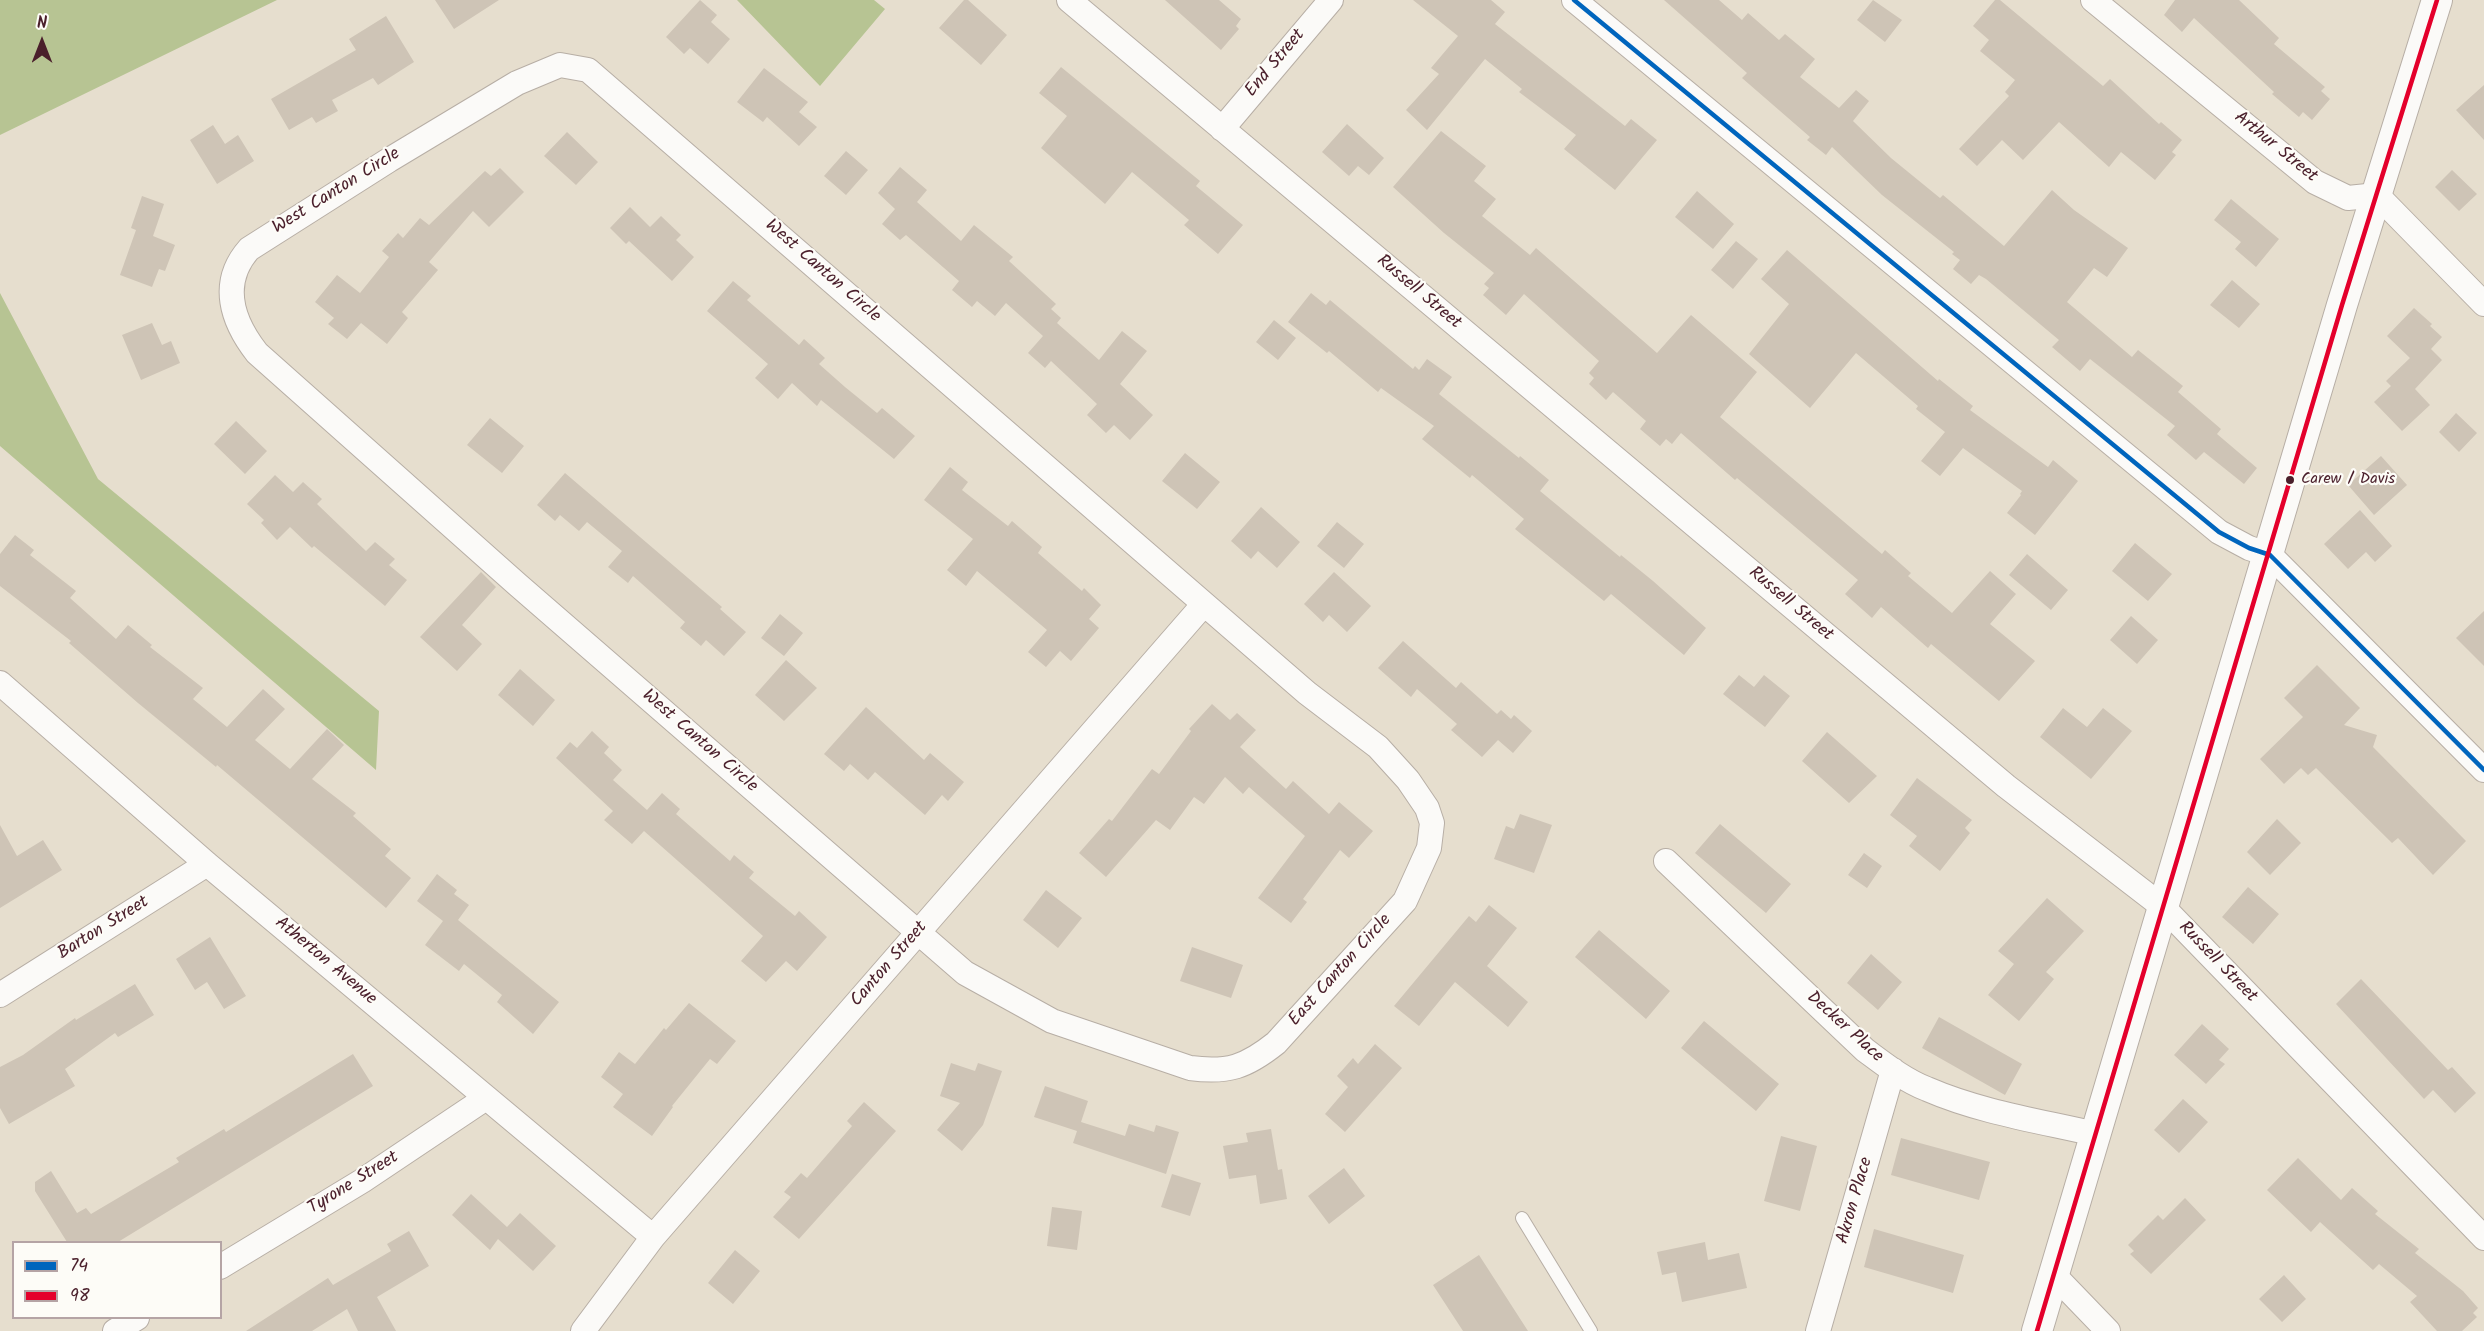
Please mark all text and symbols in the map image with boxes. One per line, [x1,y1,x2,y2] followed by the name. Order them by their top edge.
[37,11,47,36] text: N
[12,12,72,72] north arrow
[1241,26,1311,102] street label: End Street
[2229,108,2321,188] street label: Arthur Street
[269,144,405,240] street label: West Canton Circle
[760,216,884,328] street label: West Canton Circle
[1371,251,1465,335] street label: Russell Street
[2301,470,2395,490] place label: Carew / Davis
[2284,474,2296,486] marker: Carew / Davis
[1743,563,1837,647] street label: Russell Street
[637,686,761,798] street label: West Canton Circle
[54,892,154,966] street label: Barton Street
[1285,911,1397,1031] street label: East Canton Circle
[270,913,380,1011] street label: Atherton Avenue
[847,918,933,1012] street label: Canton Street
[2173,918,2261,1008] street label: Russell Street
[1801,988,1887,1068] street label: Decker Place
[305,1148,403,1220] street label: Tyrone Street
[1833,1155,1879,1247] street label: Akron Place
[12,1241,222,1319] legend
[70,1252,88,1281] text: 74
[70,1282,90,1311] text: 98

